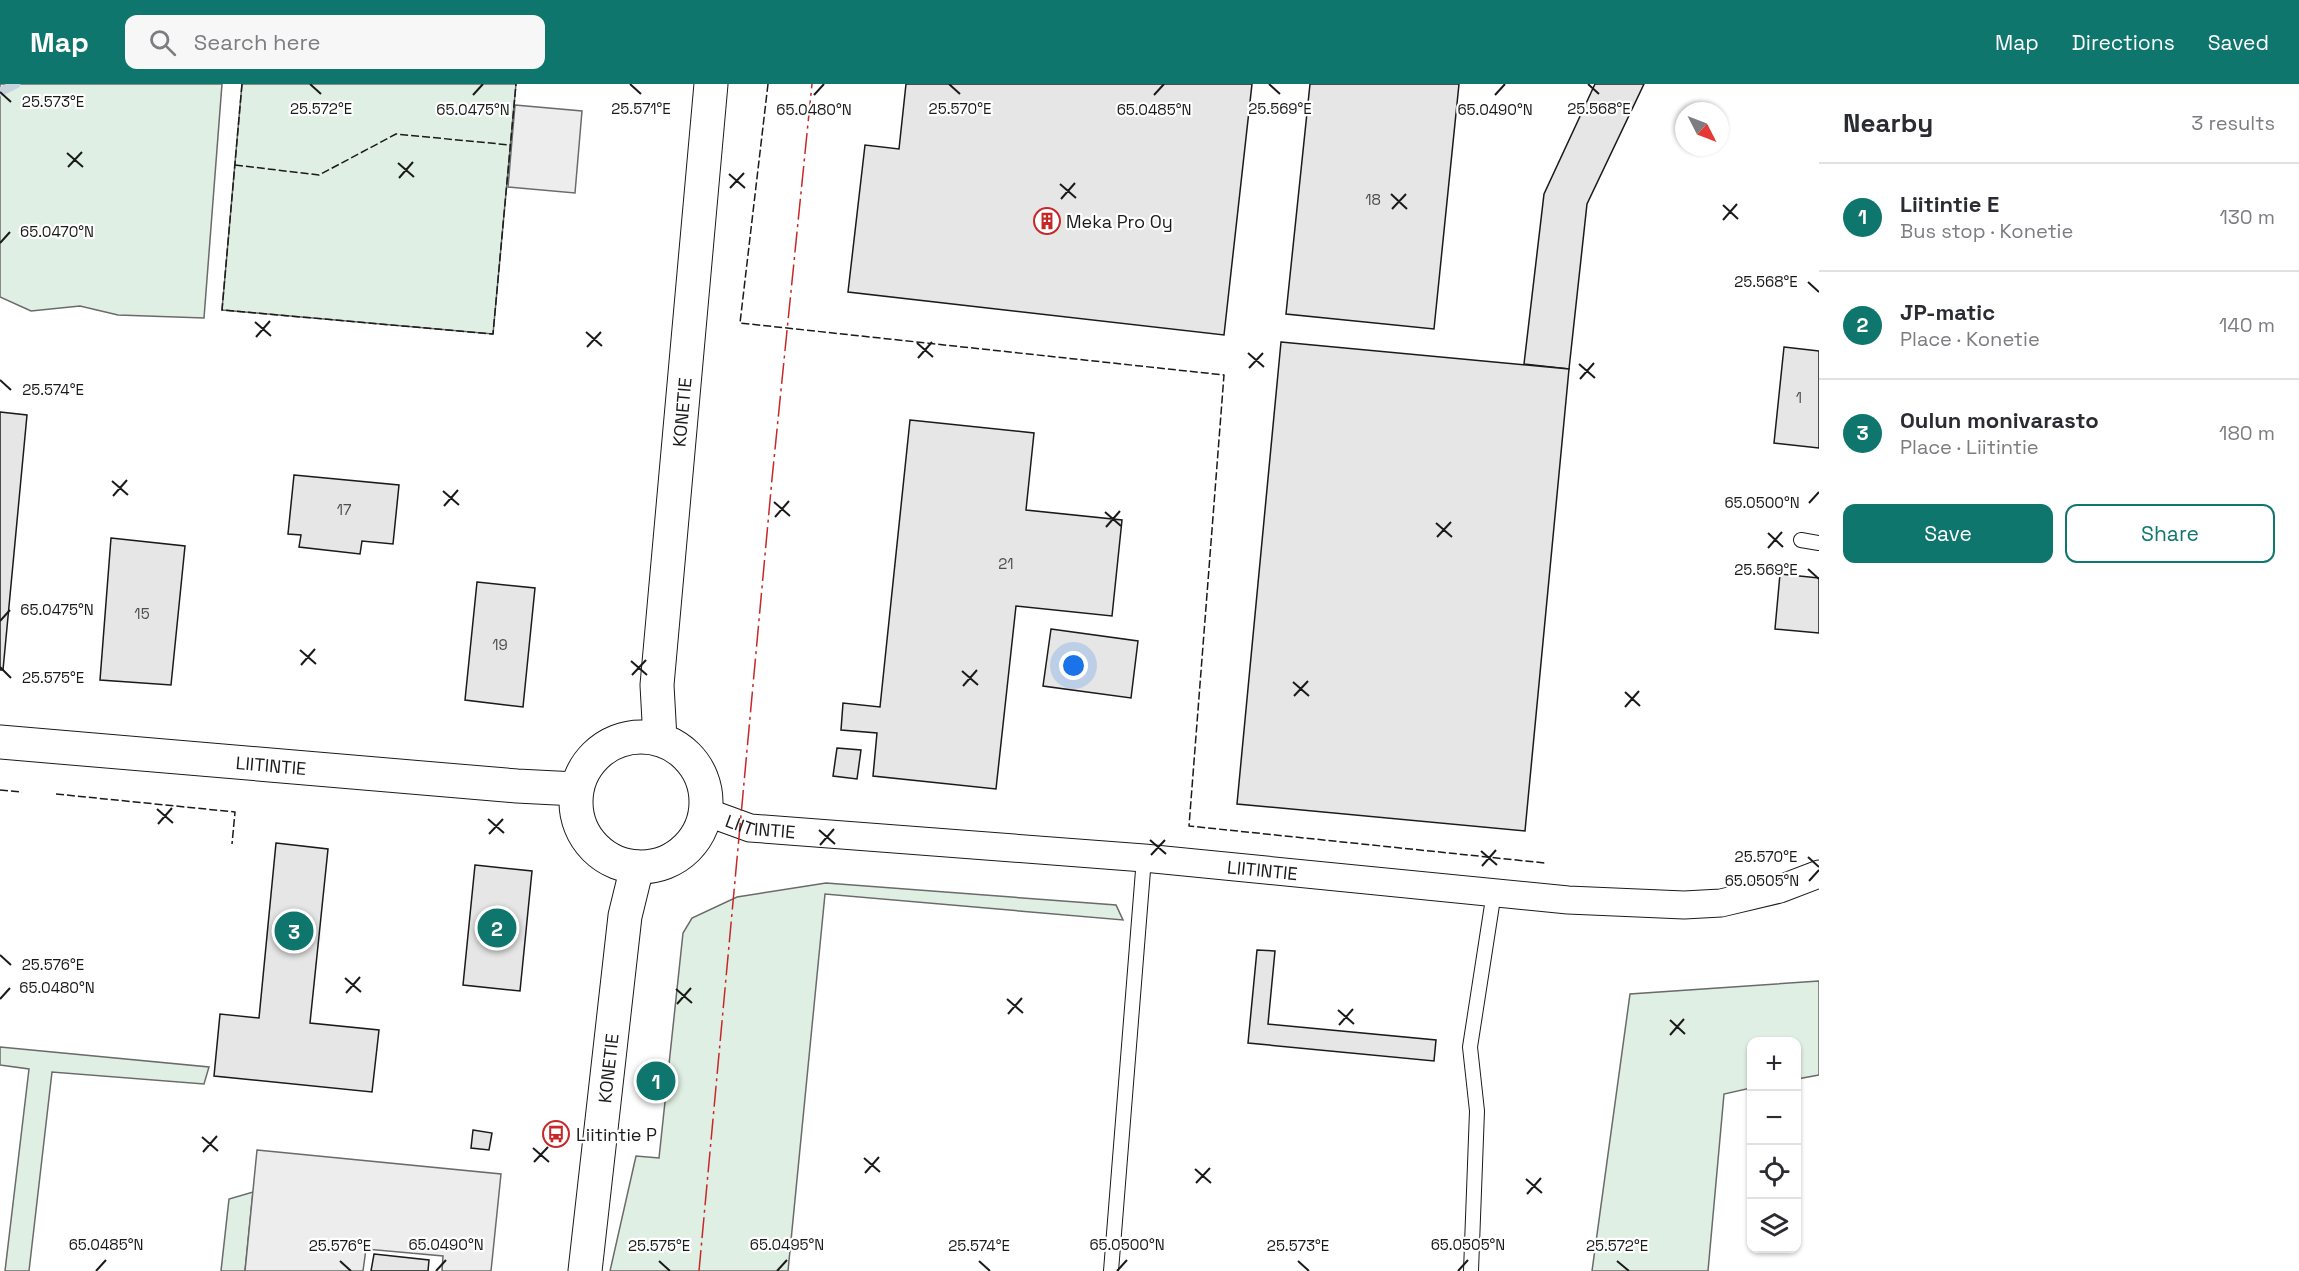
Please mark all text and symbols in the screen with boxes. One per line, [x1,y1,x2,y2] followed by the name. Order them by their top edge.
[125,15,545,69] search box
[30,24,89,60] text: Map
[146,26,179,59] icon: search
[194,28,321,56] text: Search here
[1995,29,2039,56] text: Map
[2072,29,2175,56] text: Directions
[2208,29,2269,56] text: Saved
[22,92,84,111] text: 25.573°E
[290,99,352,118] text: 25.572°E
[611,99,671,118] text: 25.571°E
[929,99,991,118] text: 25.570°E
[1248,99,1312,118] text: 25.569°E
[1567,99,1631,118] text: 25.568°E
[436,100,510,119] text: 65.0475°N
[776,100,852,119] text: 65.0480°N
[1117,100,1191,119] text: 65.0485°N
[1457,100,1533,119] text: 65.0490°N
[1675,102,1729,156] north arrow
[1843,106,1933,140] text: Nearby
[2191,110,2275,136] text: 3 results
[1365,190,1381,209] house number: 18
[1900,190,1999,218] text: Liitintie E
[1858,204,1867,230] text: 1
[2219,204,2275,230] text: 130 m
[1032,206,1062,236] building icon: Meka Pro Oy
[1066,210,1173,233] place label: Meka Pro Oy
[1900,218,2073,244] text: Bus stop · Konetie
[20,222,94,241] text: 65.0470°N
[1734,272,1798,291] text: 25.568°E
[1900,298,1995,326] text: JP-matic
[1857,312,1868,338] text: 2
[2219,312,2275,338] text: 140 m
[1900,326,2040,352] text: Place · Konetie
[667,376,696,448] street label: KONETIE
[22,380,84,399] text: 25.574°E
[1796,388,1802,407] house number: 1
[1900,406,2099,434] text: Oulun monivarasto
[1856,420,1869,446] text: 3
[2219,420,2275,446] text: 180 m
[1900,434,2039,460] text: Place · Liitintie
[1724,493,1800,512] text: 65.0500°N
[337,500,351,519] house number: 17
[1843,504,2053,563] button: Save
[2065,504,2275,563] button: Share
[998,554,1014,573] house number: 21
[1734,560,1798,579] text: 25.569°E
[20,600,94,619] text: 65.0475°N
[134,604,150,623] house number: 15
[492,635,508,654] house number: 19
[1059,651,1088,680] your location
[22,668,84,687] text: 25.575°E
[235,751,307,780] street label: LIITINTIE
[722,809,796,843] street label: LIITINTIE
[1735,847,1797,866] text: 25.570°E
[1226,855,1299,885] street label: LIITINTIE
[1725,871,1799,890] text: 65.0505°N
[478,906,516,950] pin: 2
[274,908,314,954] pin: 3
[22,955,84,974] text: 25.576°E
[19,978,95,997] text: 65.0480°N
[593,1032,623,1104] street label: KONETIE
[1747,1037,1801,1253] map controls
[1747,1037,1801,1091] button: +
[636,1058,676,1104] pin: 1
[1747,1091,1801,1145] button: −
[541,1119,571,1149] bus stop icon: Liitintie P
[576,1123,657,1146] place label: Liitintie P
[1747,1145,1801,1199] button: locate
[1747,1199,1801,1253] button: layers
[69,1235,143,1254] text: 65.0485°N
[408,1235,484,1254] text: 65.0490°N
[750,1235,824,1254] text: 65.0495°N
[1089,1235,1165,1254] text: 65.0500°N
[1431,1235,1505,1254] text: 65.0505°N
[309,1236,371,1255] text: 25.576°E
[628,1236,690,1255] text: 25.575°E
[948,1236,1010,1255] text: 25.574°E
[1267,1236,1329,1255] text: 25.573°E
[1586,1236,1648,1255] text: 25.572°E

